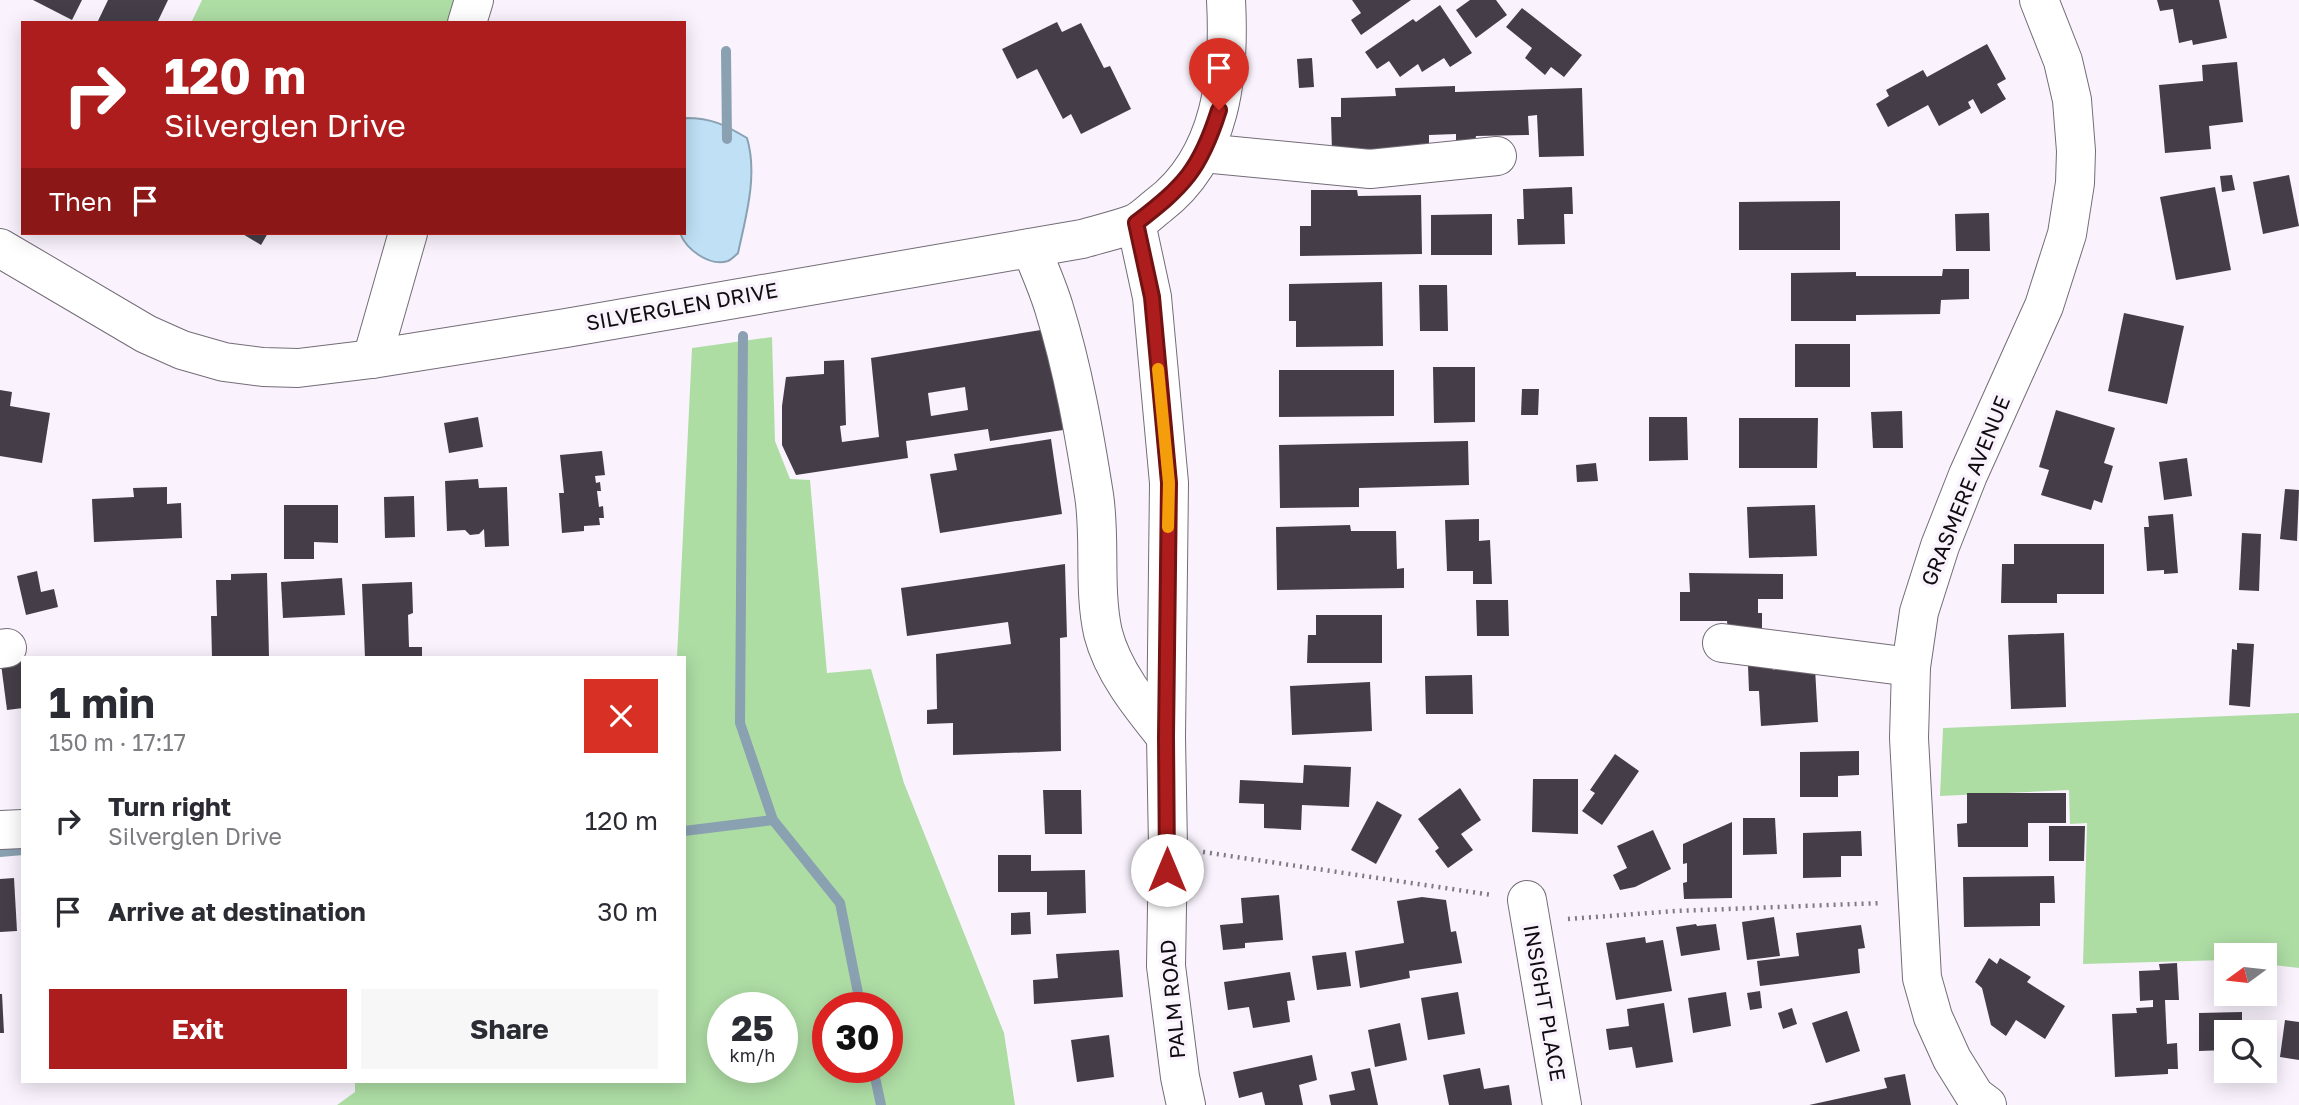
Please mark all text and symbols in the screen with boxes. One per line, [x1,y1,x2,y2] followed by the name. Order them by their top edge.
[1189,38,1249,110] pin
[164,46,306,105] text: 120 m
[49,49,140,140] icon: right
[1200,49,1238,87] icon: arrive
[164,106,406,144] text: Silverglen Drive
[126,182,164,220] icon: arrive
[49,186,112,217] text: Then
[584,276,780,336] street label: SILVERGLEN DRIVE
[1915,392,2015,589] street label: GRASMERE AVENUE
[49,677,155,727] text: 1 min
[584,679,658,753] button: close
[49,728,186,756] text: 150 m · 17:17
[108,791,231,822] text: Turn right
[49,802,87,840] icon: right
[585,805,658,836] text: 120 m
[108,822,282,850] text: Silverglen Drive
[1130,833,1204,907] position arrow
[49,893,87,931] icon: arrive
[108,896,366,927] text: Arrive at destination
[597,896,658,927] text: 30 m
[1518,922,1572,1083] street label: INSIGHT PLACE
[1154,938,1190,1060] street label: PALM ROAD
[2214,943,2277,1006] north arrow
[2214,943,2277,1083] map controls
[49,989,347,1069] button: Exit
[361,989,658,1069] button: Share
[812,992,903,1083] speed limit sign: 30
[731,1007,774,1049] text: 25
[2214,1020,2277,1083] button: search
[730,1044,775,1066] text: km/h

